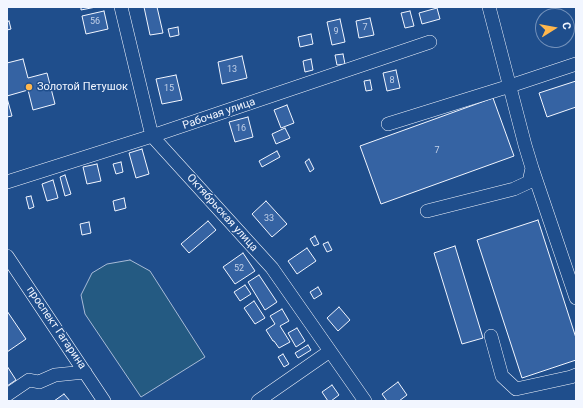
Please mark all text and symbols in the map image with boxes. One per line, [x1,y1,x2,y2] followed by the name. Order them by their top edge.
[535,8,575,48] north arrow
[90,17,100,27] house number: 56
[559,21,573,31] text: С
[362,23,368,33] house number: 7
[333,27,339,37] house number: 9
[227,65,237,75] house number: 13
[389,76,395,86] house number: 8
[37,80,128,94] place label: Золотой Петушок
[24,82,34,92] marker: Золотой Петушок
[164,84,174,94] house number: 15
[181,95,257,133] street label: Рабочая улица
[236,124,246,134] house number: 16
[434,146,440,156] house number: 7
[184,172,260,254] street label: Октябрьская улица
[264,214,274,224] house number: 33
[234,264,244,274] house number: 52
[23,284,89,372] street label: проспект Гагарина

